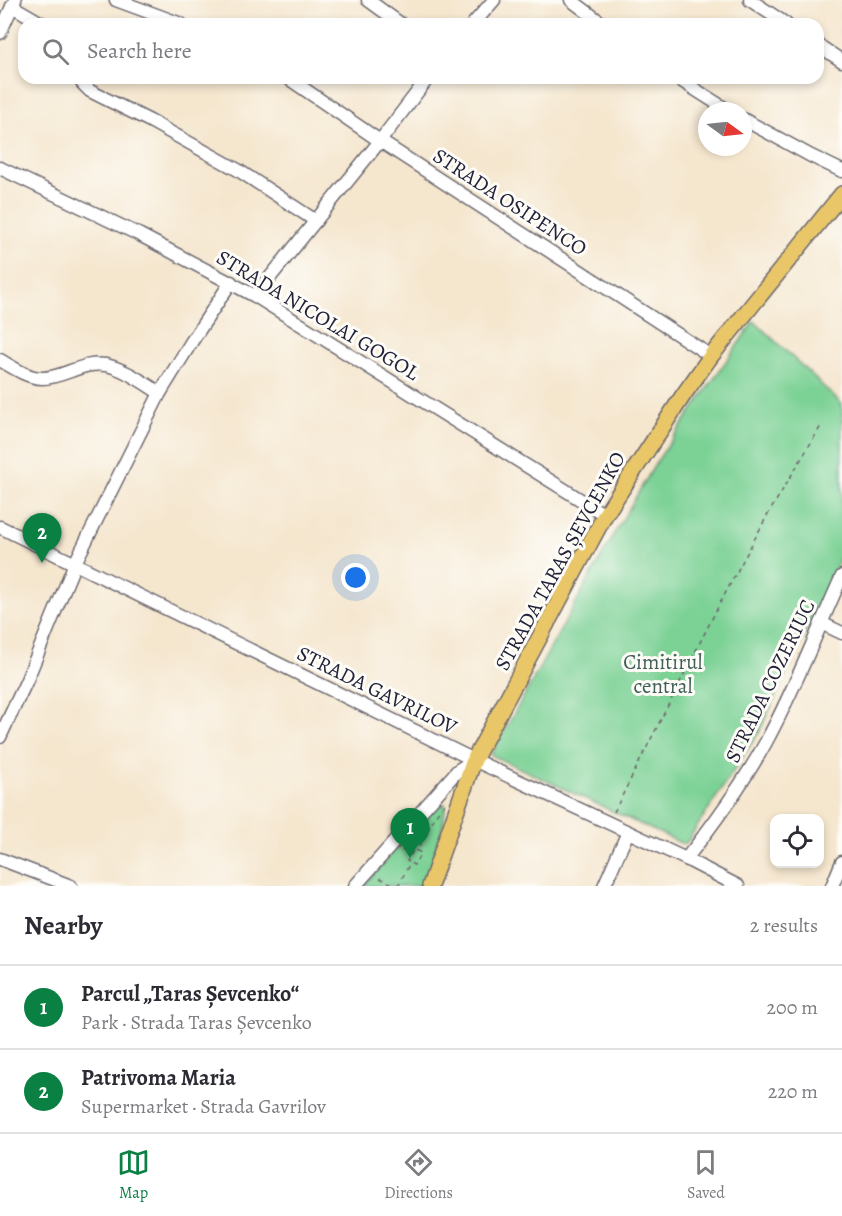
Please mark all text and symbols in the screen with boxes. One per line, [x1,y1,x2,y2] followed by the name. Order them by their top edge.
[18,18,824,84] search box
[39,35,72,68] icon: search
[87,36,192,66] text: Search here
[698,102,752,156] north arrow
[428,142,592,262] street label: STRADA OSIPENCO
[211,243,425,387] street label: STRADA NICOLAI GOGOL
[488,447,632,675] street label: STRADA TARAS ȘEVCENKO
[22,514,62,563] pin: 2
[341,563,370,592] your location
[718,595,822,767] street label: STRADA COZERIUC
[292,639,462,741] street label: STRADA GAVRILOV
[623,648,703,700] park label: Cimitirul central
[390,808,430,858] pin: 1
[770,814,824,868] map controls
[770,814,824,868] button: locate
[24,908,103,943] text: Nearby
[750,912,818,939] text: 2 results
[81,979,299,1009] text: Parcul „Taras Șevcenko“
[40,994,47,1021] text: 1
[767,994,818,1021] text: 200 m
[81,1009,312,1036] text: Park · Strada Taras Șevcenko
[81,1063,236,1093] text: Patrivoma Maria
[39,1078,48,1105] text: 2
[768,1078,818,1105] text: 220 m
[81,1093,326,1120] text: Supermarket · Strada Gavrilov
[117,1146,150,1204] tab: Map
[384,1146,453,1204] tab: Directions
[687,1146,725,1204] tab: Saved

